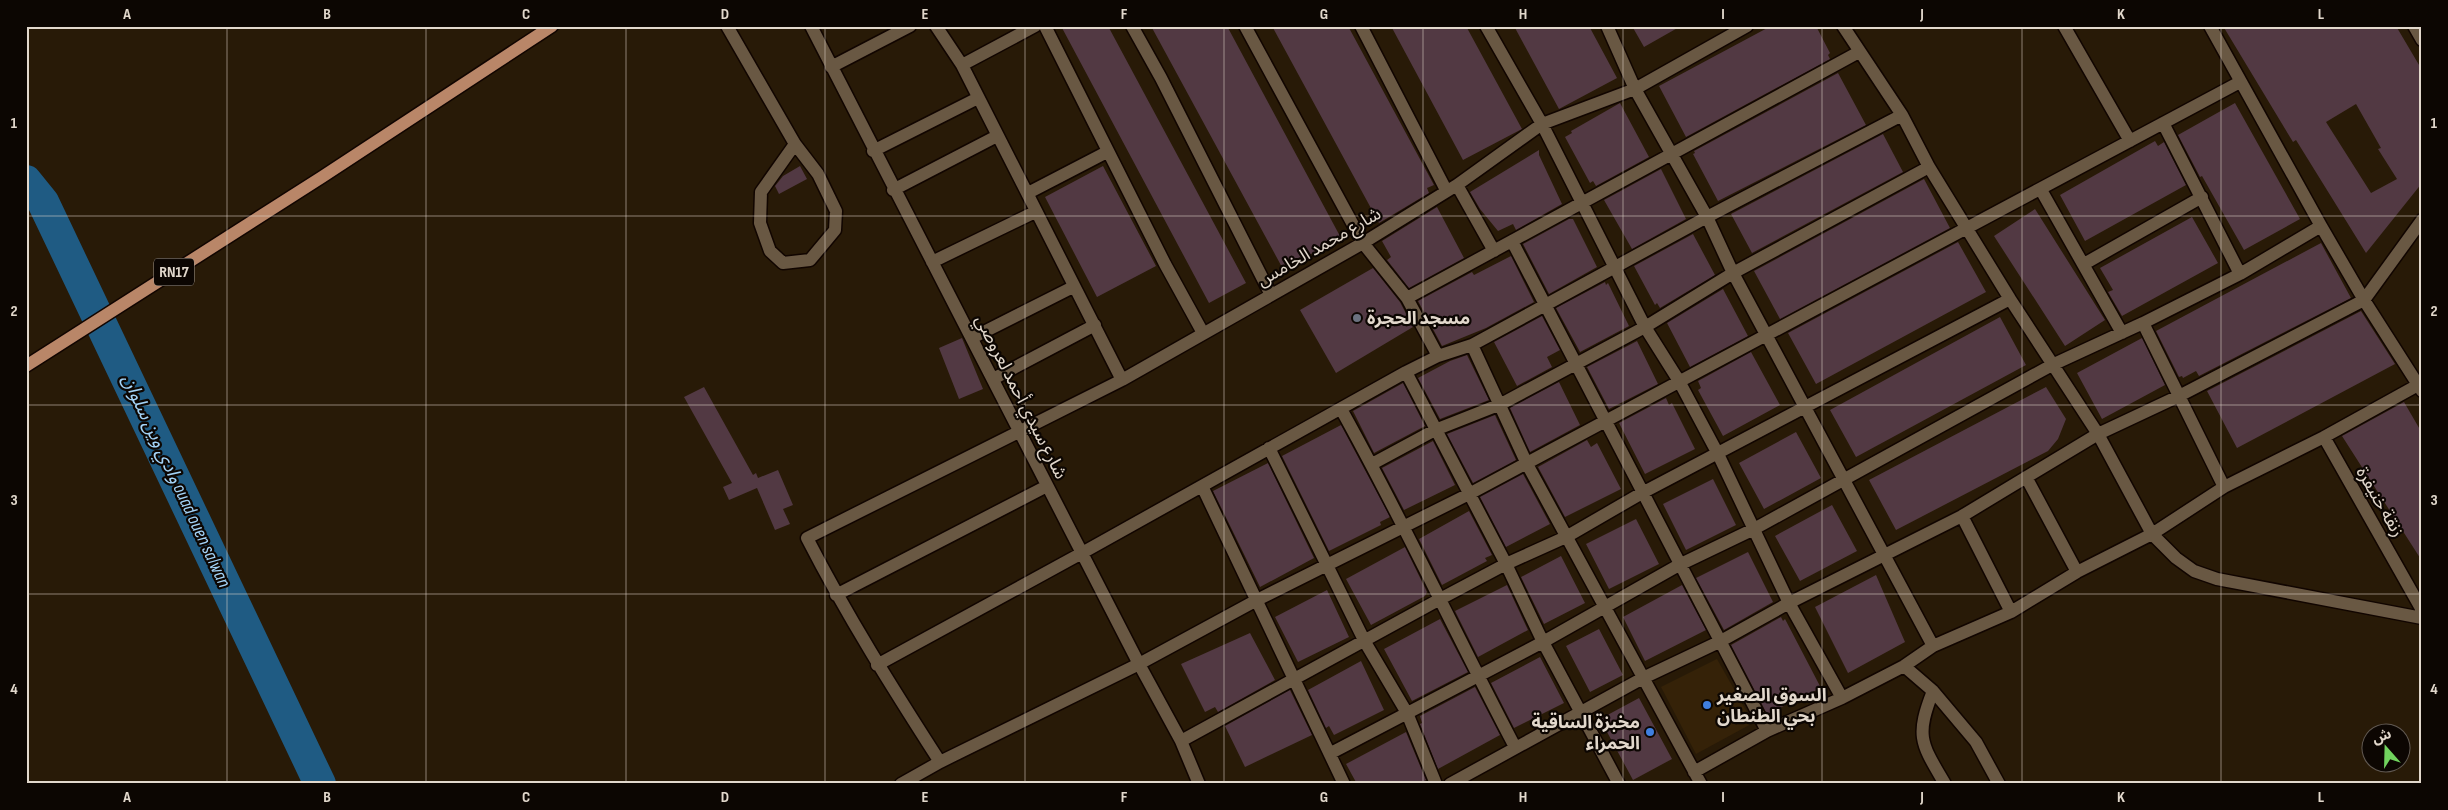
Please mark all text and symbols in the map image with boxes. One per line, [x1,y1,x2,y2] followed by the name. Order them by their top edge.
[122,5,131,24] text: A
[323,5,331,24] text: B
[522,5,530,24] text: C
[721,5,729,24] text: D
[922,5,929,24] text: E
[1121,5,1128,24] text: F
[1320,5,1328,24] text: G
[1519,5,1527,24] text: H
[1721,5,1725,24] text: I
[1919,5,1924,24] text: J
[2117,5,2125,24] text: K
[2318,5,2325,24] text: L
[11,114,18,133] text: 1
[2431,114,2438,133] text: 1
[1253,203,1386,294] street label: شارع محمد الخامس
[154,258,194,286] road number: RN17
[10,302,18,321] text: 2
[2430,302,2438,321] text: 2
[1367,308,1470,329] place label: مسجد الحجرة
[968,311,1073,484] street label: شارع سيدي أحمد لعروصي
[1351,312,1363,324] marker: مسجد الحجرة
[114,371,236,592] water label: وادي وين سلوان ouad ouen salwan
[2352,463,2408,541] street label: زنقة خنيفرة
[10,491,18,510] text: 3
[2430,491,2438,510] text: 3
[10,680,18,699] text: 4
[2430,680,2438,699] text: 4
[1716,685,1827,730] place label: السوق الصغير بحي الطنطان
[1701,699,1713,711] marker: السوق الصغير بحي الطنطان
[1531,712,1640,754] place label: مخبزة الساقية الحمراء
[2360,722,2410,772] north arrow
[2370,725,2394,748] text: ش
[1644,726,1656,738] marker: مخبزة الساقية الحمراء
[122,788,131,807] text: A
[323,788,331,807] text: B
[522,788,530,807] text: C
[721,788,729,807] text: D
[922,788,929,807] text: E
[1121,788,1128,807] text: F
[1320,788,1328,807] text: G
[1519,788,1527,807] text: H
[1721,788,1725,807] text: I
[1919,788,1924,807] text: J
[2117,788,2125,807] text: K
[2318,788,2325,807] text: L

